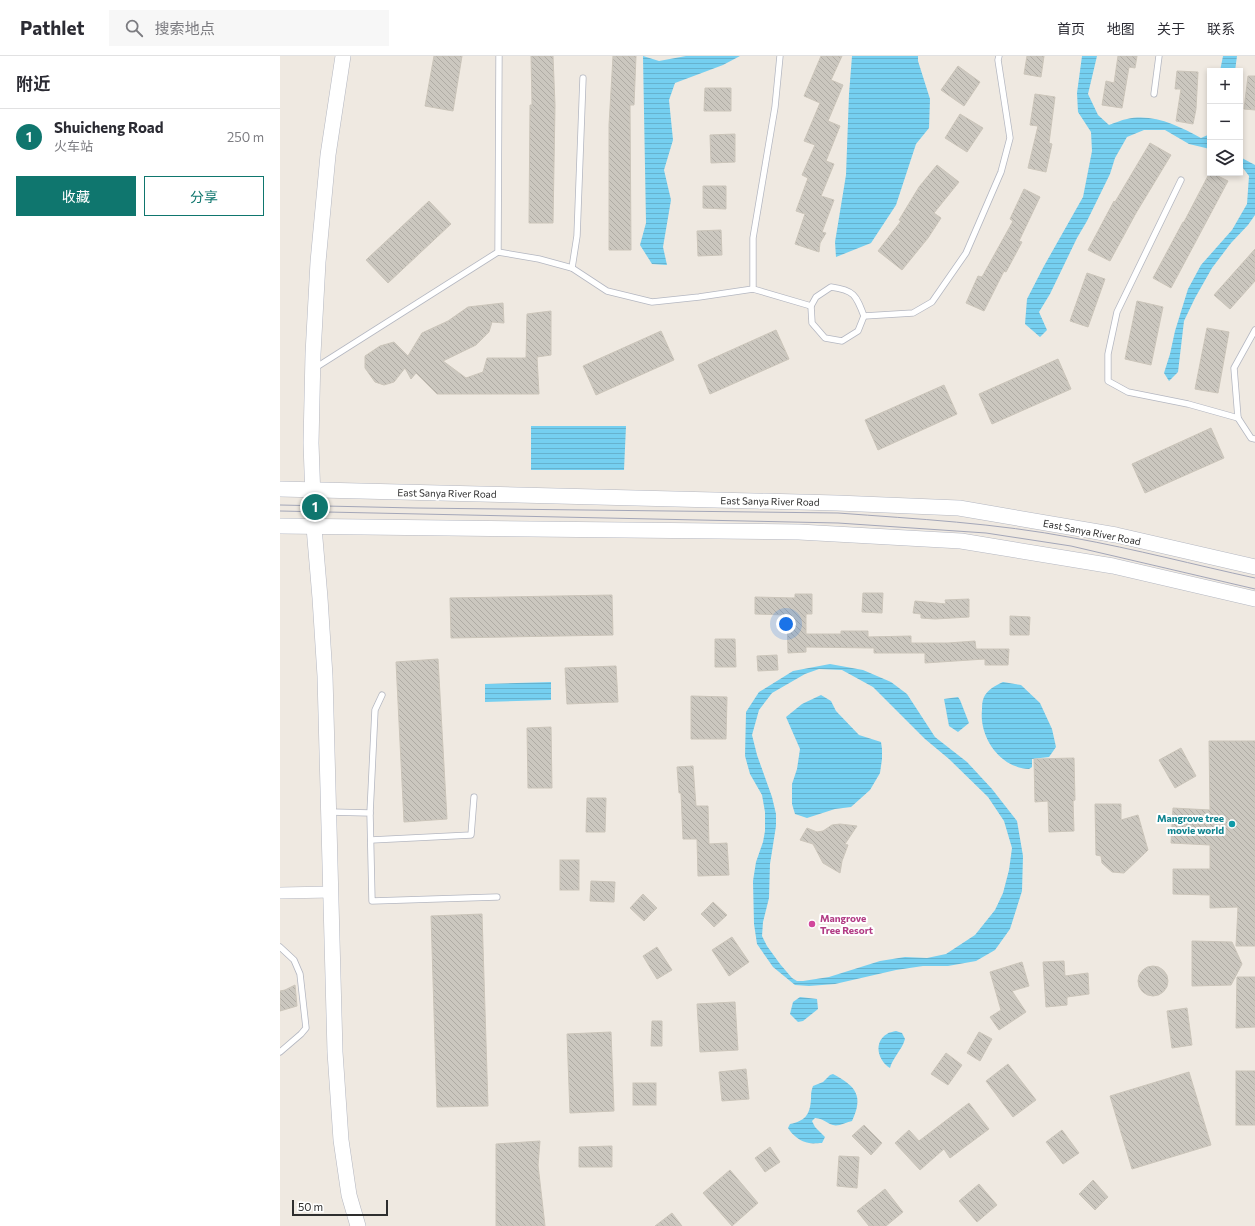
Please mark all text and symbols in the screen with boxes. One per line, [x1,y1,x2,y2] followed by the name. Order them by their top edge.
[109,10,389,46] search box
[20,16,85,39] text: Pathlet
[123,17,145,39] icon: search
[155,19,215,37] text: 搜索地点
[1057,20,1085,37] text: 首页
[1107,20,1135,37] text: 地图
[1157,20,1185,37] text: 关于
[1207,20,1235,37] text: 联系
[1207,68,1243,176] map controls
[1207,68,1243,104] button: +
[16,73,50,94] text: 附近
[1207,104,1243,140] button: −
[54,118,164,136] text: Shuicheng Road
[26,129,32,145] text: 1
[227,129,264,145] text: 250 m
[54,138,93,154] text: 火车站
[1207,140,1243,176] button: layers
[16,176,136,216] button: 收藏
[144,176,264,216] button: 分享
[397,486,497,500] street label: East Sanya River Road
[302,492,328,522] pin: 1
[720,494,820,508] street label: East Sanya River Road
[1042,517,1142,547] street label: East Sanya River Road
[776,614,796,634] your location
[1157,812,1224,836] place label: Mangrove tree movie world
[1227,819,1237,829] marker: Mangrove tree movie world
[820,912,873,936] place label: Mangrove Tree Resort
[807,919,817,929] marker: Mangrove Tree Resort
[292,1198,388,1217] scale bar
[298,1200,323,1213] text: 50 m

